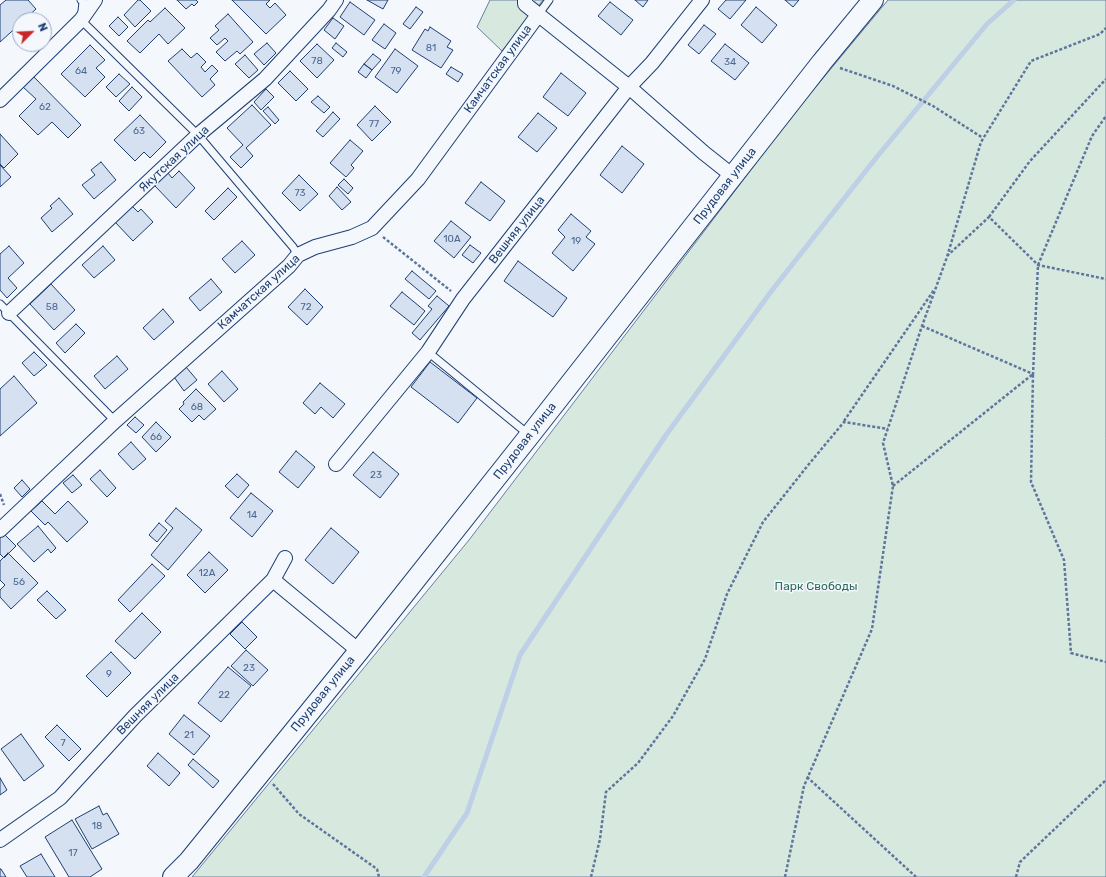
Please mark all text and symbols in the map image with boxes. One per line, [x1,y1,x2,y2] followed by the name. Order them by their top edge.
[12,12,52,52] north arrow
[35,21,50,34] text: N
[461,22,535,116] street label: Камчатская улица
[426,42,436,54] house number: 81
[311,55,323,67] house number: 78
[724,56,736,68] house number: 34
[75,65,87,77] house number: 64
[390,65,402,77] house number: 79
[39,101,51,113] house number: 62
[369,118,379,130] house number: 77
[136,123,212,195] street label: Якутская улица
[133,125,145,137] house number: 63
[691,145,759,227] street label: Прудовая улица
[294,187,306,199] house number: 73
[486,193,548,267] street label: Вешняя улица
[443,233,461,245] house number: 10А
[571,235,581,247] house number: 19
[215,251,303,333] street label: Камчатская улица
[46,301,58,313] house number: 58
[301,301,311,313] house number: 72
[491,400,559,482] street label: Прудовая улица
[191,401,203,413] house number: 68
[150,431,162,443] house number: 66
[370,469,382,481] house number: 23
[247,509,257,521] house number: 14
[199,567,215,579] house number: 12А
[13,576,25,588] house number: 56
[775,580,857,594] park label: Парк Свободы
[288,653,358,735] street label: Прудовая улица
[243,662,255,674] house number: 23
[106,668,112,680] house number: 9
[114,670,182,738] street label: Вешняя улица
[218,689,230,701] house number: 22
[184,729,194,741] house number: 21
[60,737,66,749] house number: 7
[92,820,102,832] house number: 18
[68,847,78,859] house number: 17

